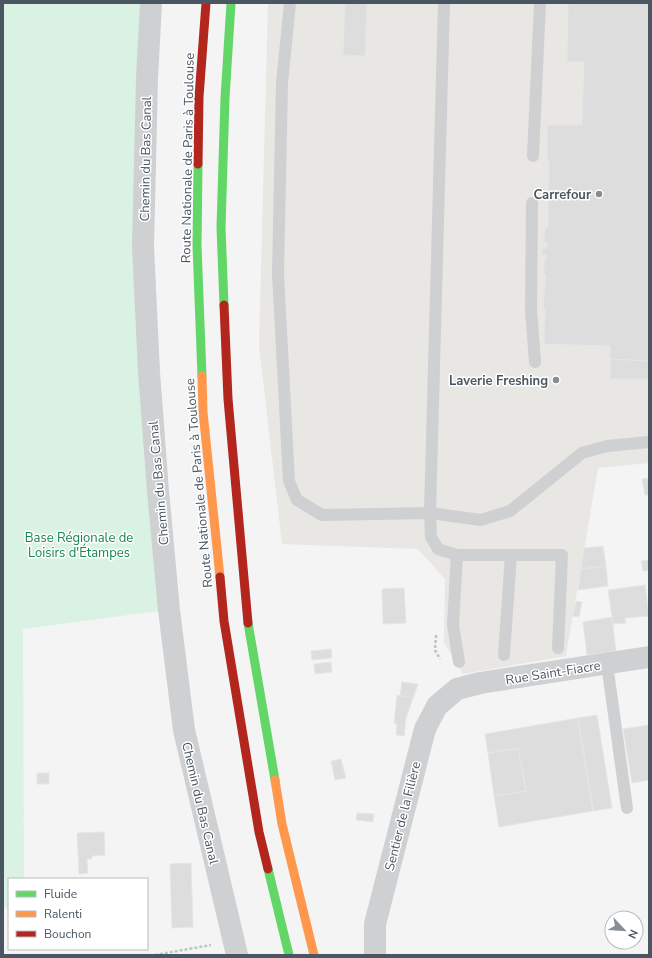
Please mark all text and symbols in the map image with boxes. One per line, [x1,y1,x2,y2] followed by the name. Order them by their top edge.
[177,53,199,263] street label: Route Nationale de Paris à Toulouse
[136,96,156,222] street label: Chemin du Bas Canal
[534,186,592,204] place label: Carrefour
[594,189,604,199] marker: Carrefour
[449,372,548,390] place label: Laverie Freshing
[551,375,561,385] marker: Laverie Freshing
[181,377,217,589] street label: Route Nationale de Paris à Toulouse
[145,420,173,546] street label: Chemin du Bas Canal
[25,529,133,562] park label: Base Régionale de Loisirs d'Étampes
[504,657,602,689] street label: Rue Saint-Fiacre
[177,740,223,866] street label: Chemin du Bas Canal
[381,760,425,873] street label: Sentier de la Filière
[8,878,148,950] legend
[44,886,77,902] text: Fluide
[44,906,82,922] text: Ralenti
[604,910,644,950] north arrow
[44,926,91,942] text: Bouchon
[624,927,641,941] text: N

